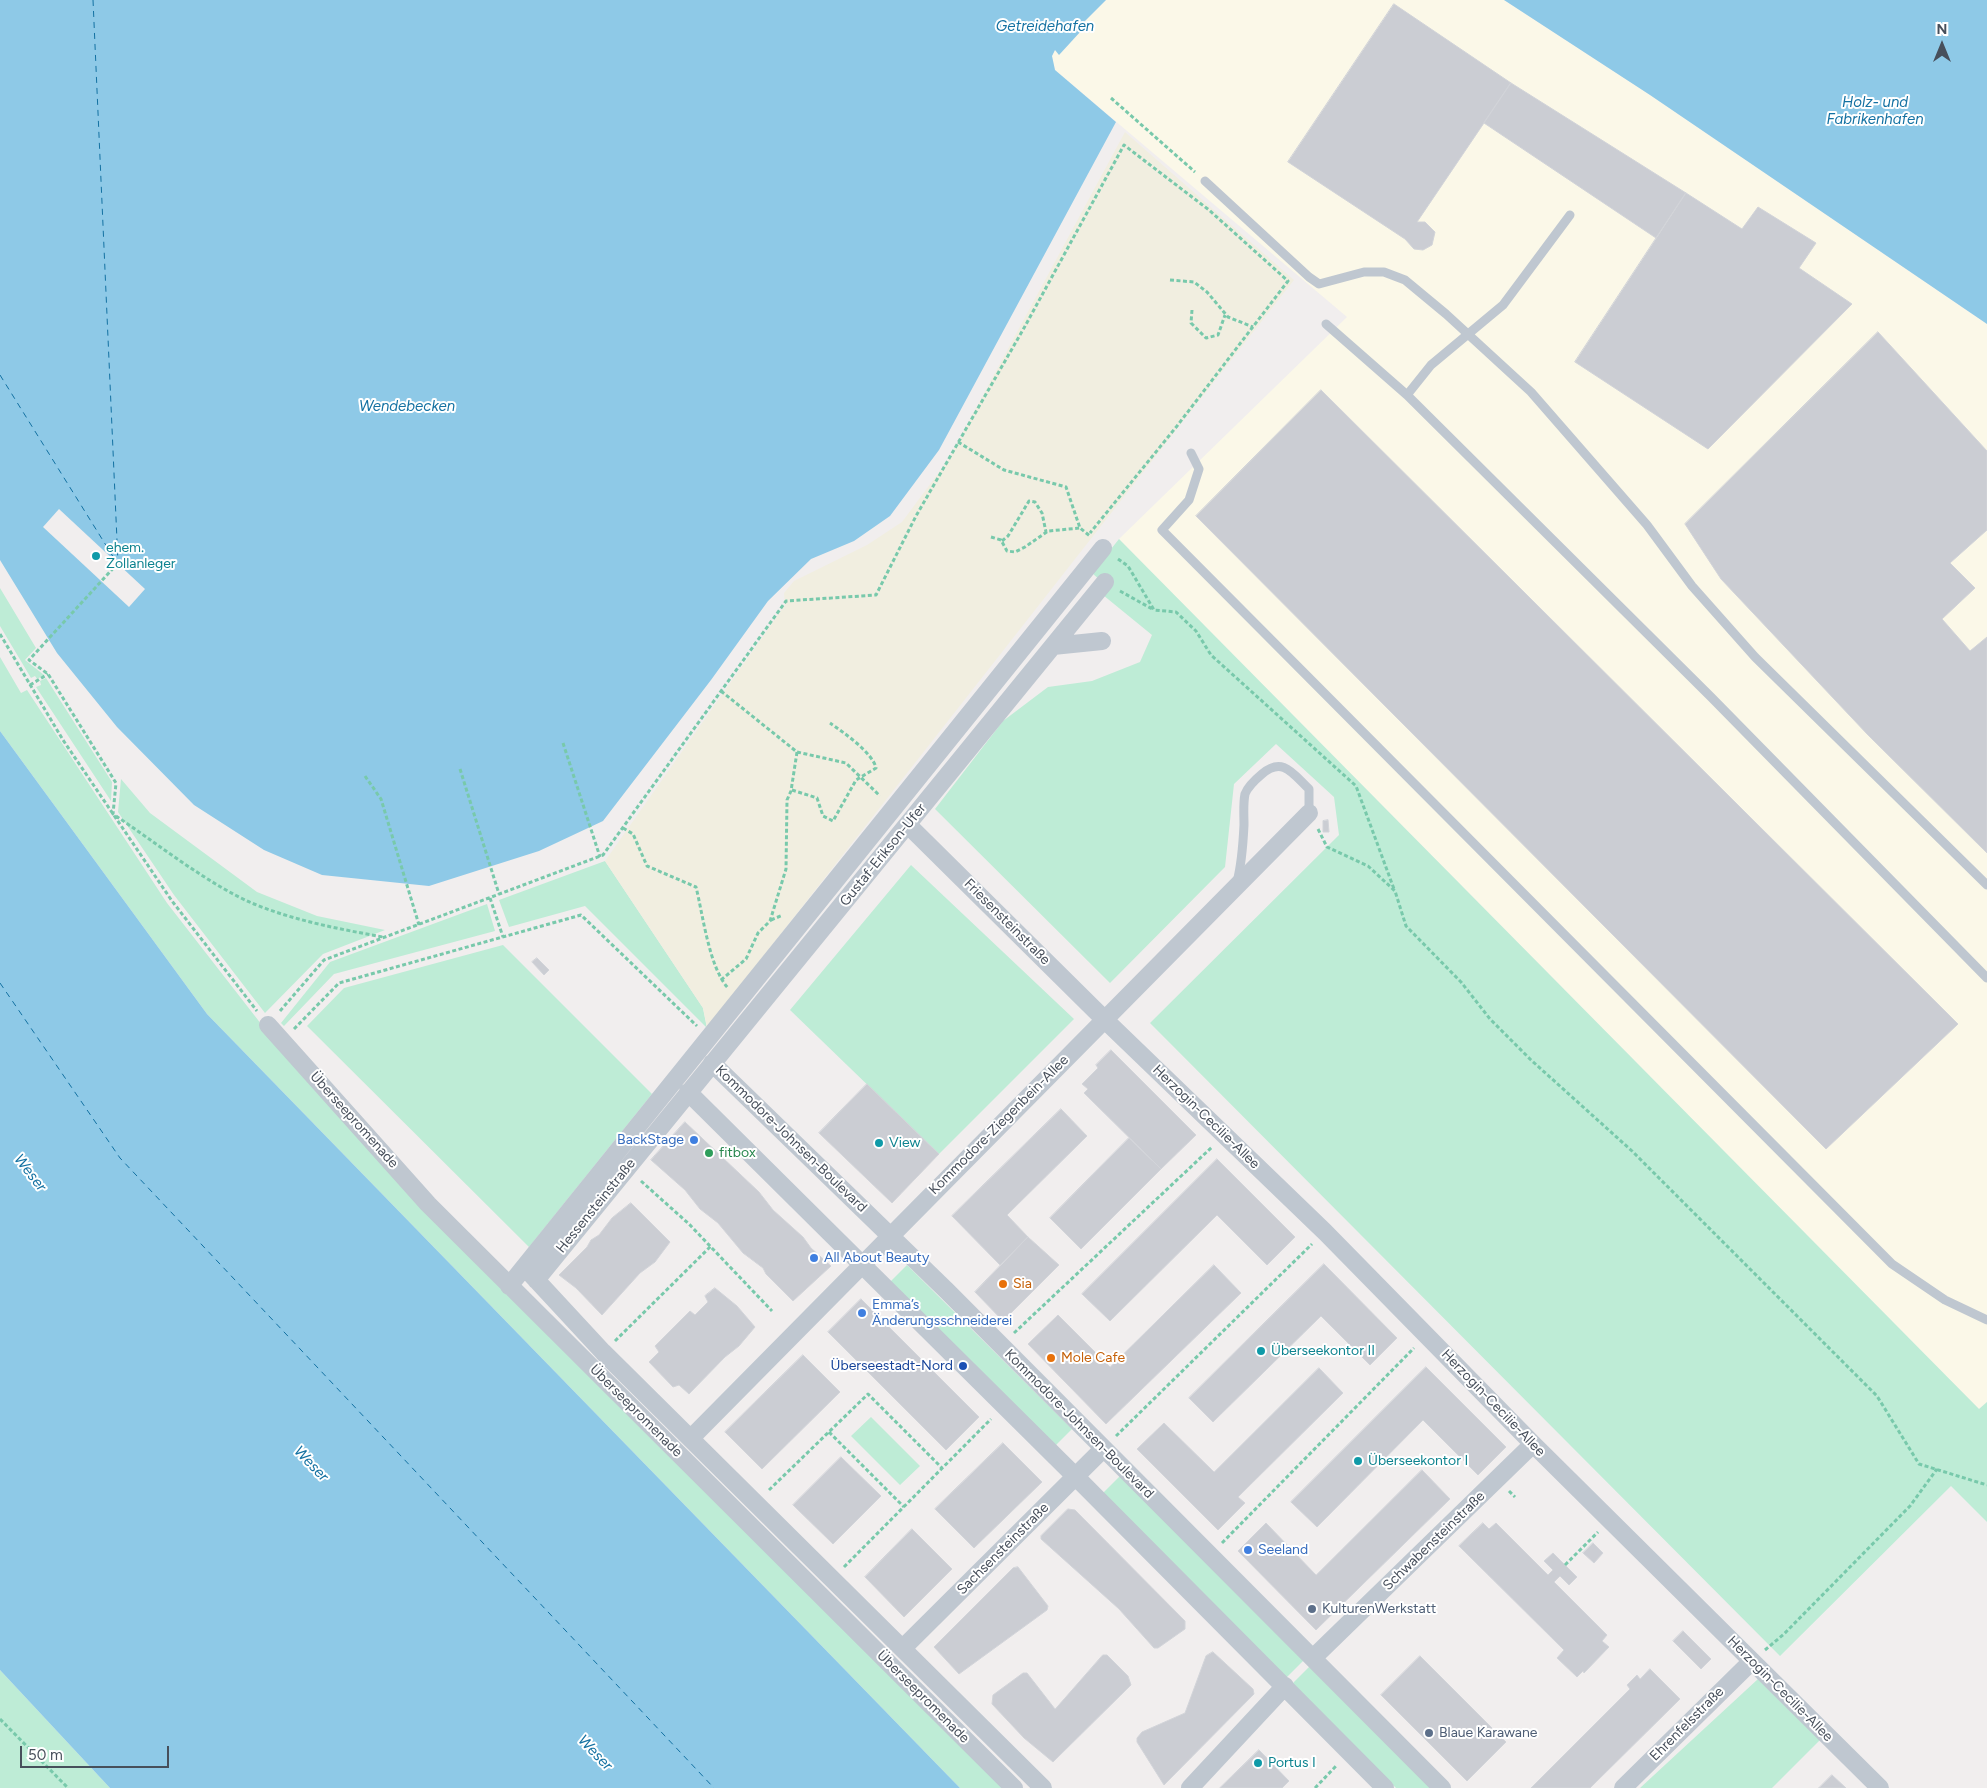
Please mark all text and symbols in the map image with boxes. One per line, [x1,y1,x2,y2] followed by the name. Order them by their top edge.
[996,18,1094,36] water label: Getreidehafen
[1917,20,1967,70] north arrow
[1937,21,1947,38] text: N
[1826,94,1924,129] water label: Holz- und Fabrikenhafen
[359,398,455,416] water label: Wendebecken
[106,540,176,572] place label: ehem. Zollanleger
[90,550,102,562] marker: ehem. Zollanleger
[836,800,930,910] street label: Gustaf-Erikson-Ufer
[960,875,1054,969] street label: Friesensteinstraße
[926,1052,1072,1198] street label: Kommodore-Ziegenbein-Allee
[712,1062,870,1216] street label: Kommodore-Johnsen-Boulevard
[1149,1062,1263,1172] street label: Herzogin-Cecilie-Allee
[306,1068,402,1172] street label: Überseepromenade
[617,1132,684,1148] place label: BackStage
[688,1134,700,1146] marker: BackStage
[889,1135,920,1151] place label: View
[873,1137,885,1149] marker: View
[719,1145,756,1161] place label: fitbox
[703,1147,715,1159] marker: fitbox
[10,1151,50,1195] water label: Weser
[553,1155,639,1257] street label: Hessensteinstraße
[824,1250,929,1266] place label: All About Beauty
[808,1252,820,1264] marker: All About Beauty
[1013,1276,1032,1292] place label: Sia
[997,1278,1009,1290] marker: Sia
[872,1297,1012,1330] place label: Emma’s Änderungsschneiderei
[856,1307,868,1319] marker: Emma’s Änderungsschneiderei
[1271,1343,1375,1359] place label: Überseekontor II
[1255,1345,1267,1357] marker: Überseekontor II
[1001,1346,1157,1502] street label: Kommodore-Johnsen-Boulevard
[1438,1346,1548,1460] street label: Herzogin-Cecilie-Allee
[1061,1350,1125,1366] place label: Mole Cafe
[1045,1352,1057,1364] marker: Mole Cafe
[831,1358,953,1374] place label: Überseestadt-Nord
[957,1360,969,1372] marker: Überseestadt-Nord
[586,1361,686,1461] street label: Überseepromenade
[290,1443,332,1485] water label: Weser
[1368,1453,1468,1469] place label: Überseekontor I
[1352,1455,1364,1467] marker: Überseekontor I
[1380,1488,1488,1594] street label: Schwabensteinstraße
[954,1500,1052,1598] street label: Sachsensteinstraße
[1258,1542,1308,1558] place label: Seeland
[1242,1544,1254,1556] marker: Seeland
[1322,1601,1436,1617] place label: KulturenWerkstatt
[1306,1603,1318,1615] marker: KulturenWerkstatt
[1724,1633,1836,1745] street label: Herzogin-Cecilie-Allee
[873,1647,973,1747] street label: Überseepromenade
[1646,1683,1728,1765] street label: Ehrenfelsstraße
[1439,1725,1537,1741] place label: Blaue Karawane
[1423,1727,1435,1739] marker: Blaue Karawane
[574,1732,616,1774] water label: Weser
[22,1736,171,1768] scale bar
[28,1746,63,1764] text: 50 m
[1268,1755,1316,1771] place label: Portus I
[1252,1757,1264,1769] marker: Portus I

